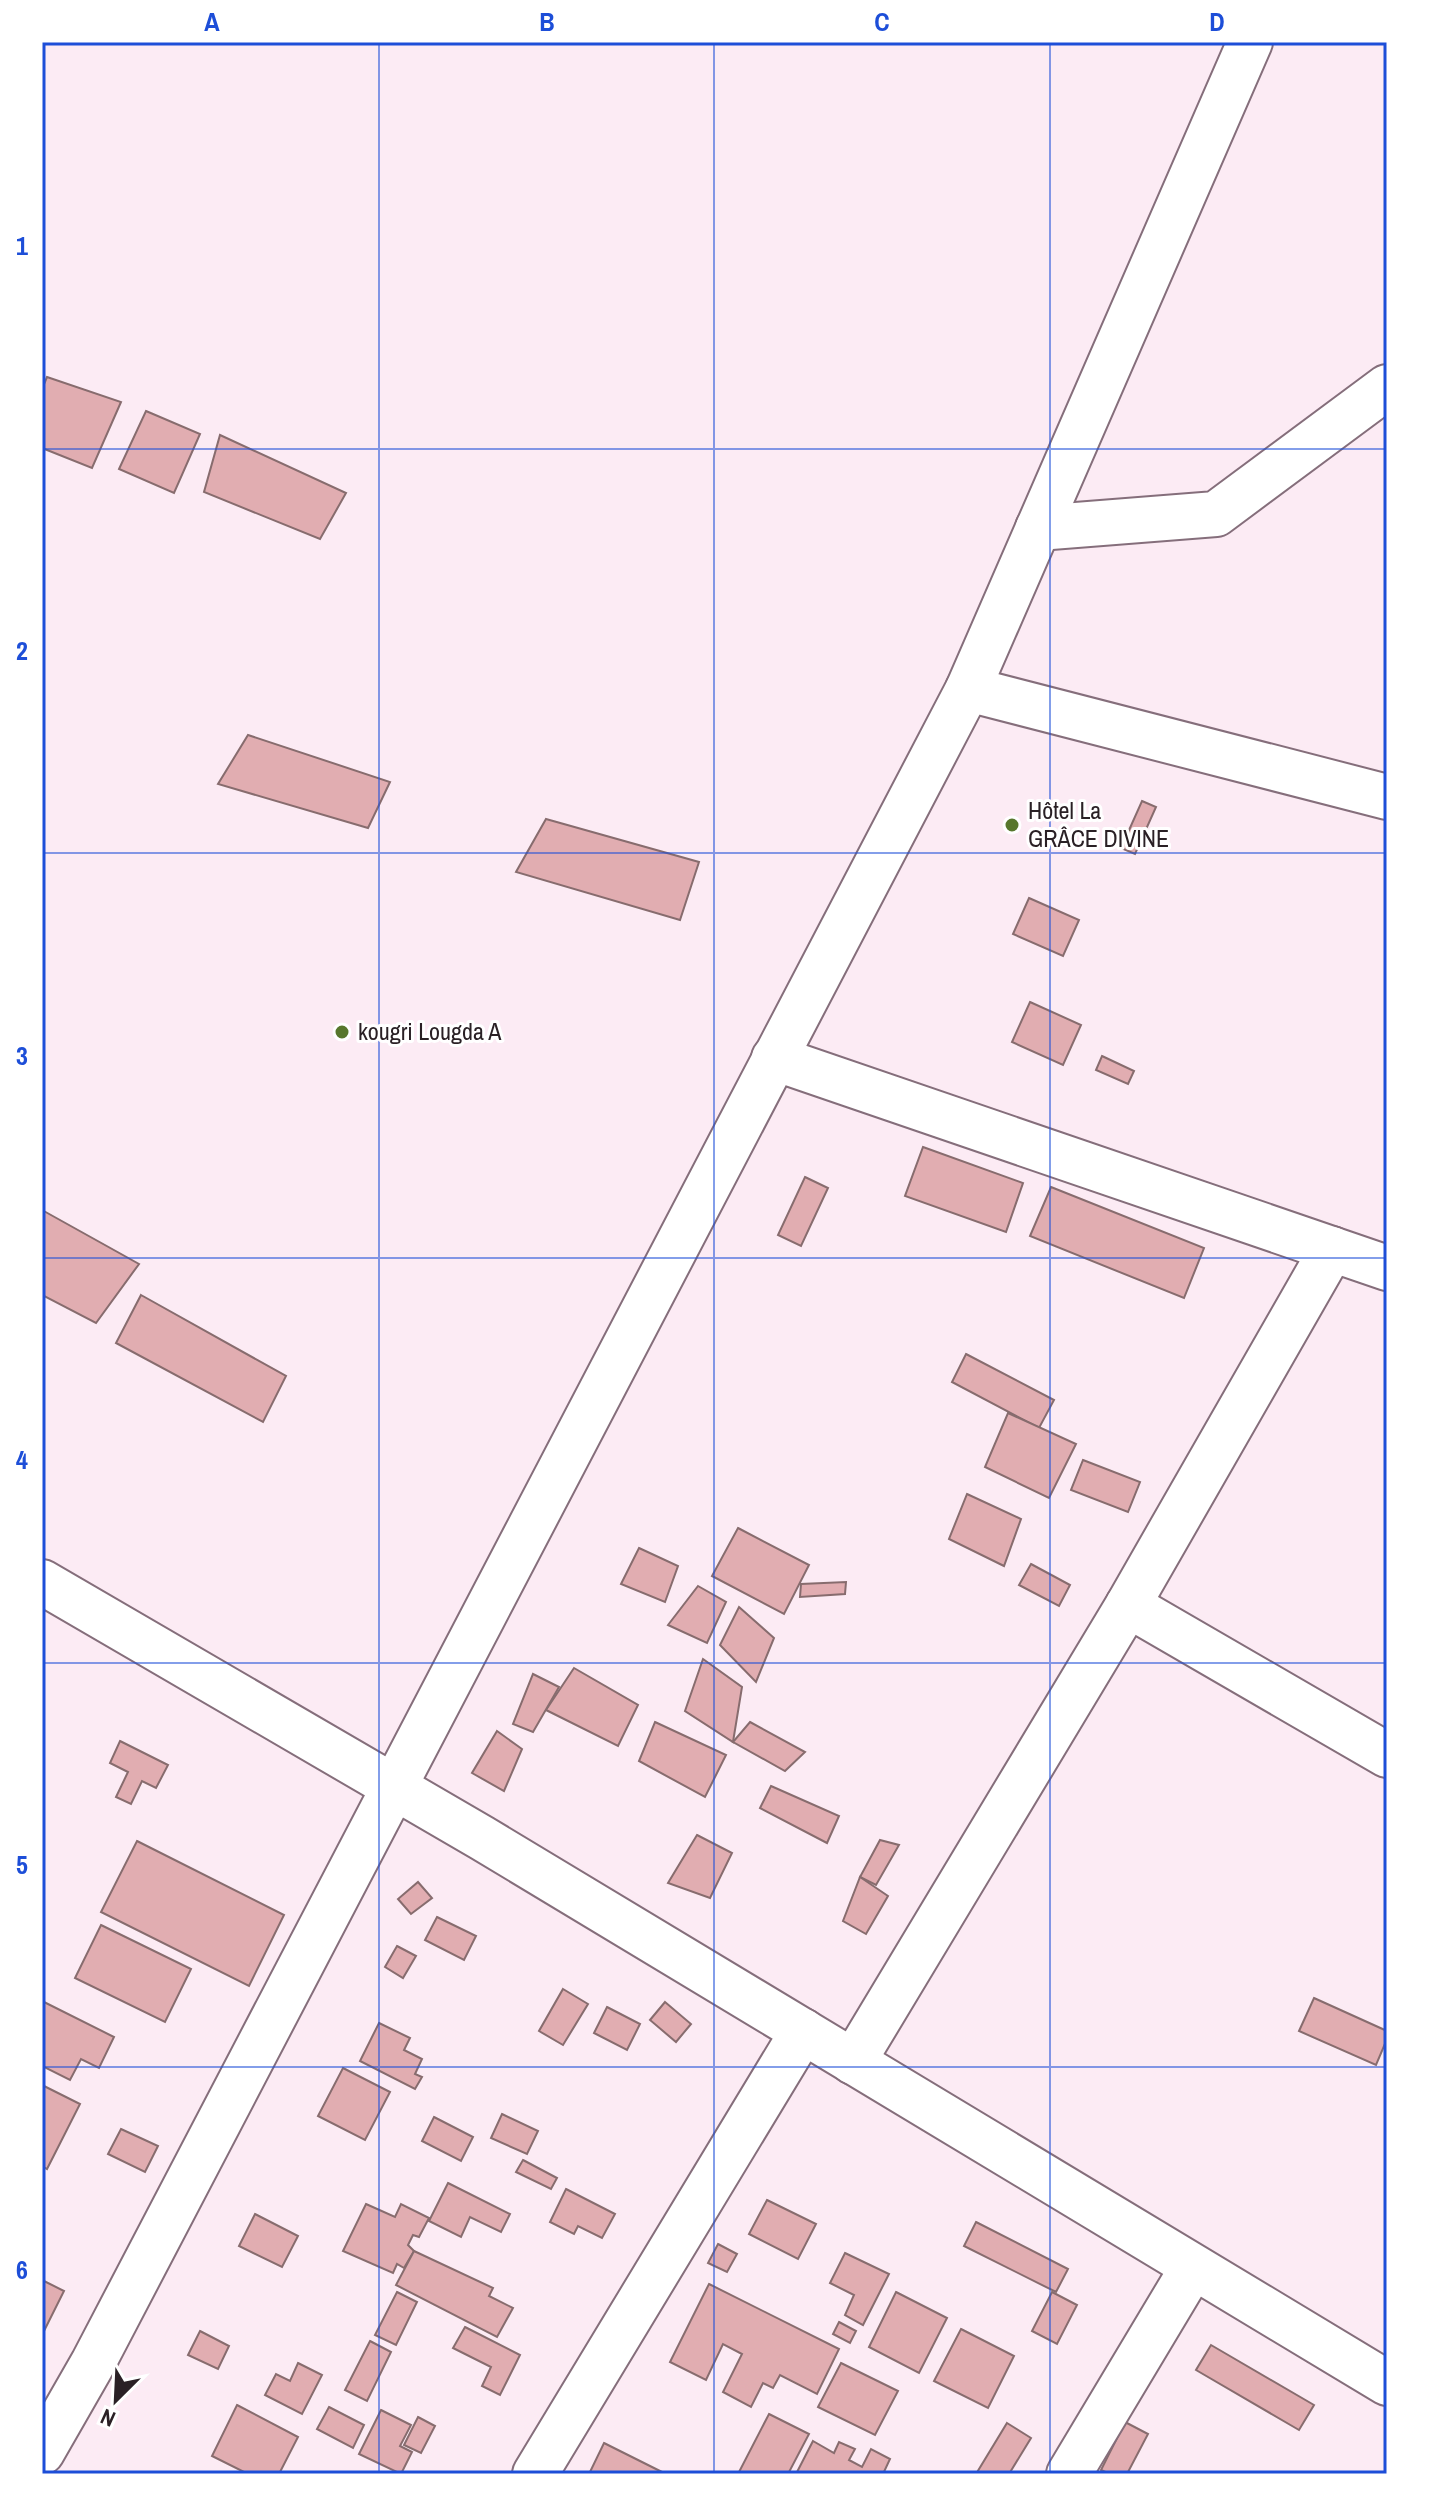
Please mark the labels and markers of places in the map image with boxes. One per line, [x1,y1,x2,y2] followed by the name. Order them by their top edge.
[1028,794,1169,854] place label: Hôtel La GRÂCE DIVINE
[1003,816,1021,834] marker: Hôtel La GRÂCE DIVINE
[358,1015,502,1047] place label: kougri Lougda A
[333,1023,351,1041] marker: kougri Lougda A

